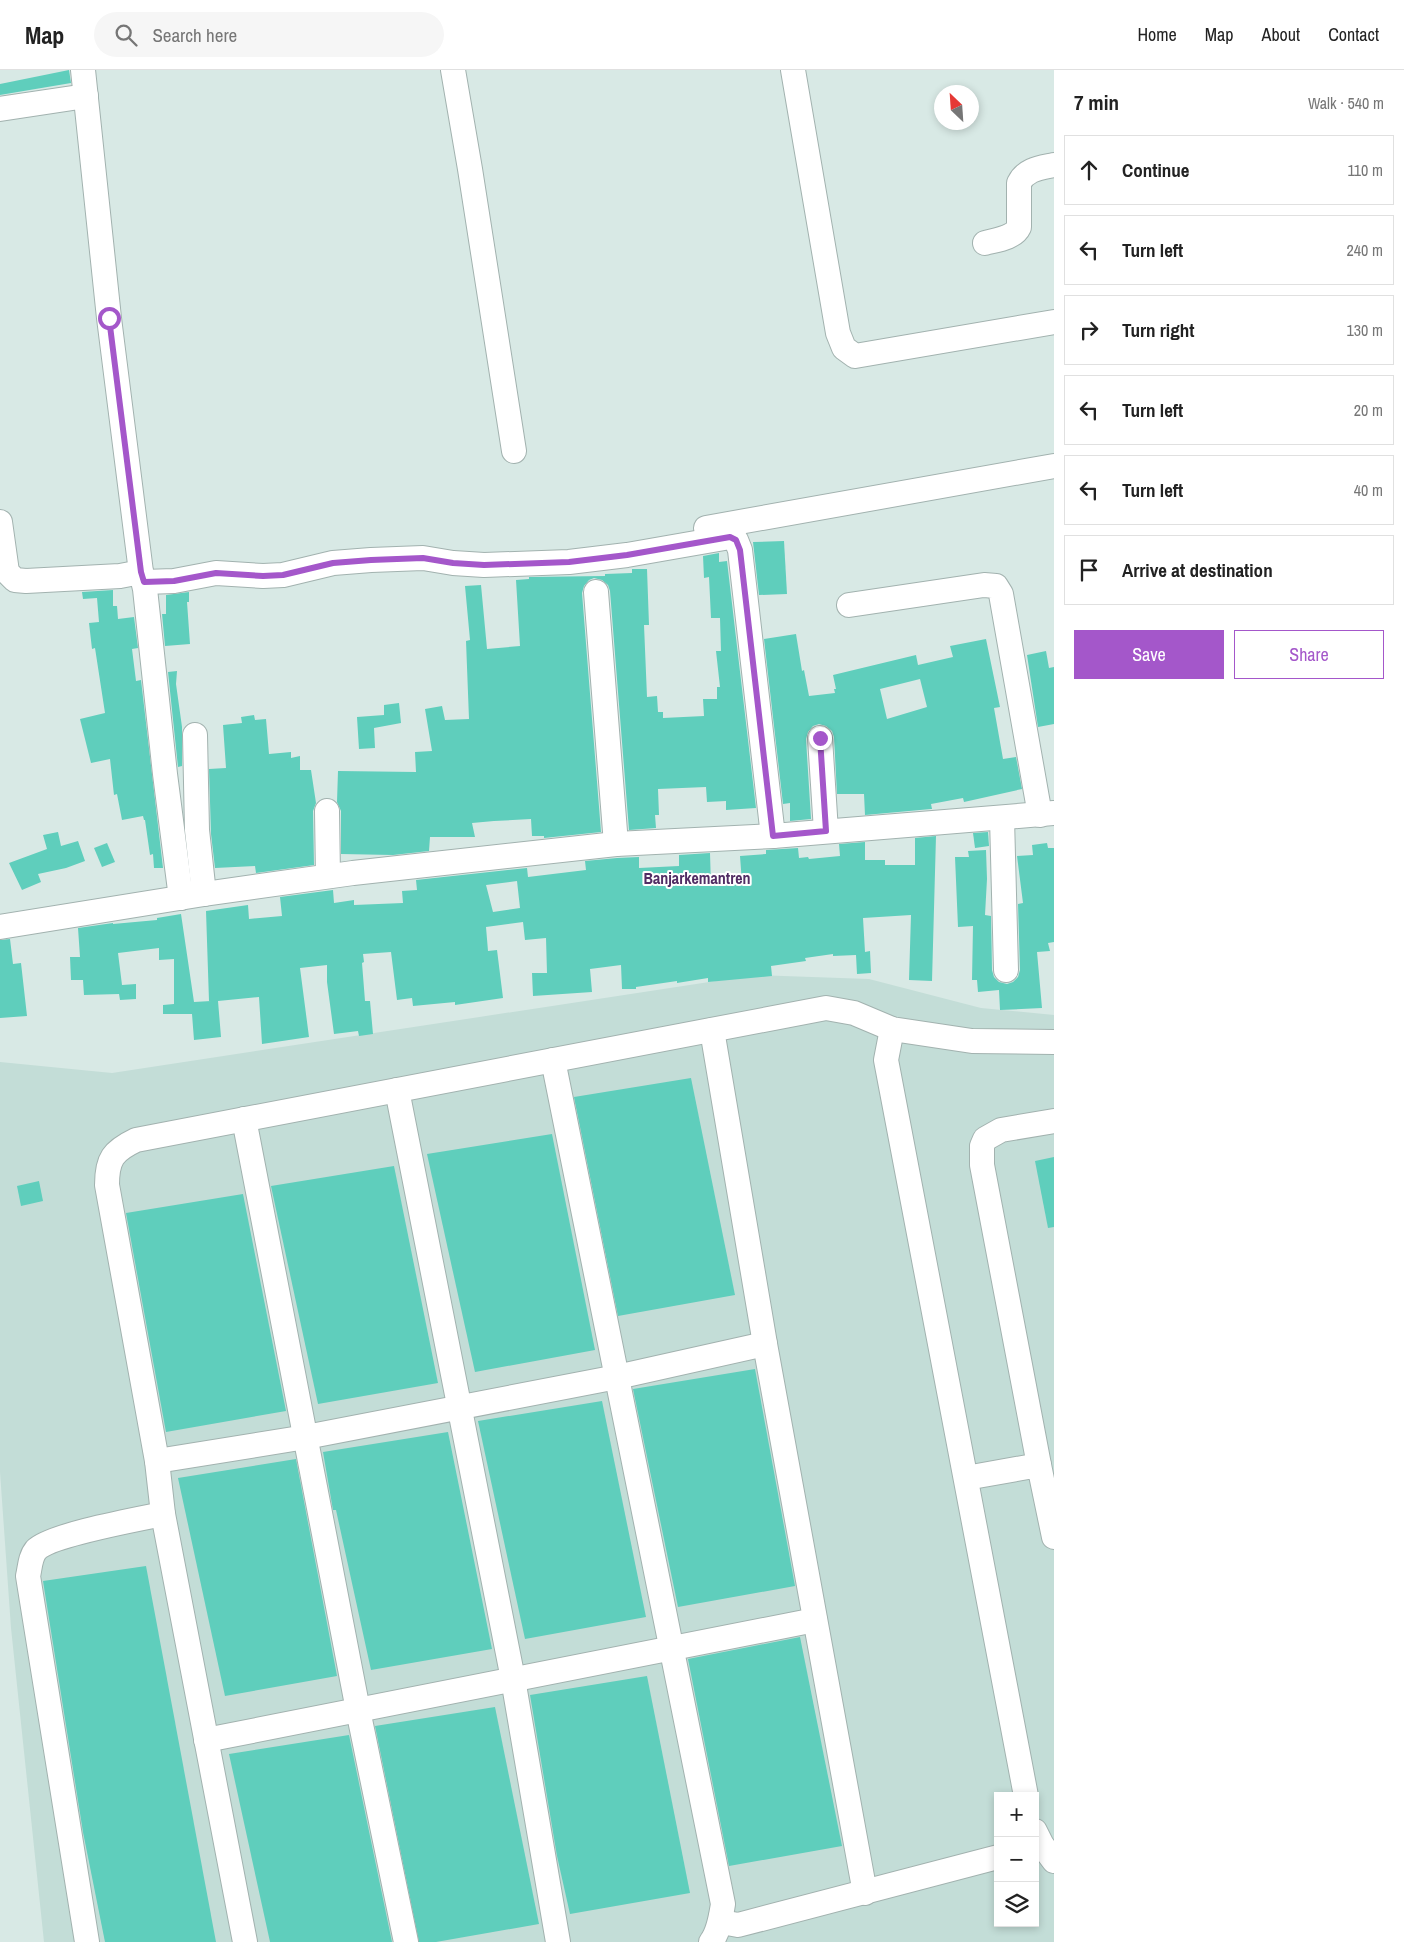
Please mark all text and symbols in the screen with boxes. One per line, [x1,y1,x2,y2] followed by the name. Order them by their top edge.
[94,12,444,57] search box
[25,19,64,51] text: Map
[112,21,140,49] icon: search
[152,22,237,48] text: Search here
[1137,22,1177,47] text: Home
[1205,22,1234,47] text: Map
[1262,22,1300,47] text: About
[1328,22,1379,47] text: Contact
[934,85,979,130] north arrow
[1074,88,1119,117] text: 7 min
[1308,92,1384,114] text: Walk · 540 m
[1075,156,1103,184] icon: ahead
[1122,157,1190,183] text: Continue
[1347,159,1383,181] text: 110 m
[1075,236,1103,264] icon: left
[1122,237,1183,263] text: Turn left
[1347,239,1383,261] text: 240 m
[98,307,121,330] route start
[1075,316,1103,344] icon: right
[1122,317,1194,343] text: Turn right
[1347,319,1383,341] text: 130 m
[1075,396,1103,424] icon: left
[1122,397,1183,423] text: Turn left
[1354,399,1383,421] text: 20 m
[1075,476,1103,504] icon: left
[1122,477,1183,503] text: Turn left
[1354,479,1383,501] text: 40 m
[1075,556,1103,584] icon: arrive
[1122,557,1273,583] text: Arrive at destination
[1074,630,1224,679] button: Save
[1234,630,1384,679] button: Share
[809,727,832,750] route end
[643,867,751,889] district label: Banjarkemantren
[994,1792,1039,1927] map controls
[994,1792,1039,1837] button: +
[994,1837,1039,1882] button: −
[994,1882,1039,1927] button: layers

